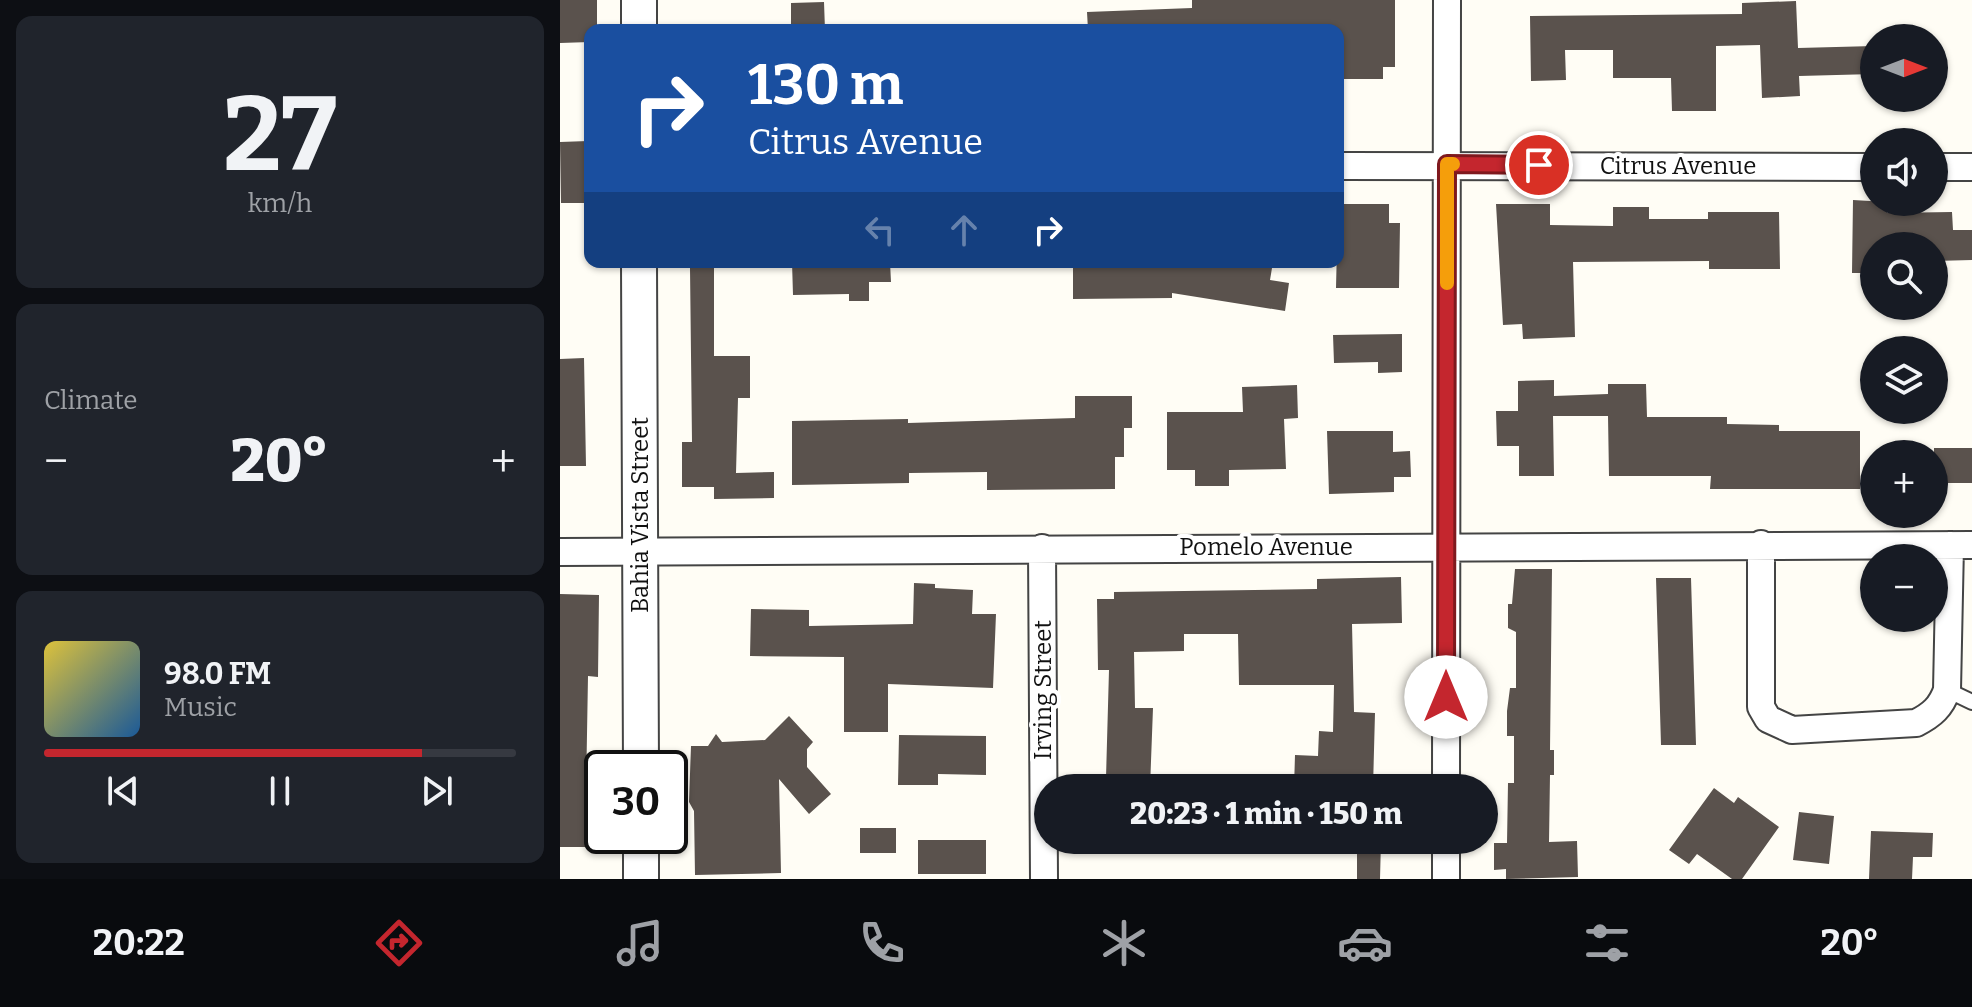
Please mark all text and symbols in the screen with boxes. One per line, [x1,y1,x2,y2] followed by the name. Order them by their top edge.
[1860,24,1948,112] north arrow
[1860,24,1948,632] map controls
[748,52,904,119] text: 130 m
[616,56,720,160] icon: right
[223,73,337,198] text: 27
[748,120,983,164] text: Citrus Avenue
[1860,128,1948,216] button: sound
[1505,131,1573,199] pin
[1517,143,1561,187] icon: arrive
[1600,152,1756,180] street label: Citrus Avenue
[248,188,312,219] text: km/h
[858,208,902,252] icon: left
[942,208,986,252] icon: ahead
[1026,208,1070,252] icon: right
[1860,232,1948,320] button: search
[1860,336,1948,424] button: layers
[44,385,138,416] text: Climate
[626,417,654,613] street label: Bahia Vista Street
[230,425,329,497] text: 20°
[44,435,68,488] text: −
[491,435,516,488] text: +
[1860,440,1948,528] button: +
[1179,533,1353,561] street label: Pomelo Avenue
[1860,544,1948,632] button: −
[1029,620,1057,760] street label: Irving Street
[1404,655,1488,739] position arrow
[164,656,271,692] text: 98.0 FM
[164,692,237,723] text: Music
[584,750,688,854] speed limit sign: 30
[101,769,145,813] icon: previous
[258,769,302,813] icon: pause
[415,769,459,813] icon: next
[1130,796,1402,832] text: 20:23 · 1 min · 150 m
[371,915,427,971] icon: directions
[612,915,668,971] icon: music
[854,915,910,971] icon: phone
[1096,915,1152,971] icon: climate
[1337,915,1393,971] icon: car
[1579,915,1635,971] icon: filters
[93,921,185,965] text: 20:22
[1820,921,1879,965] text: 20°

